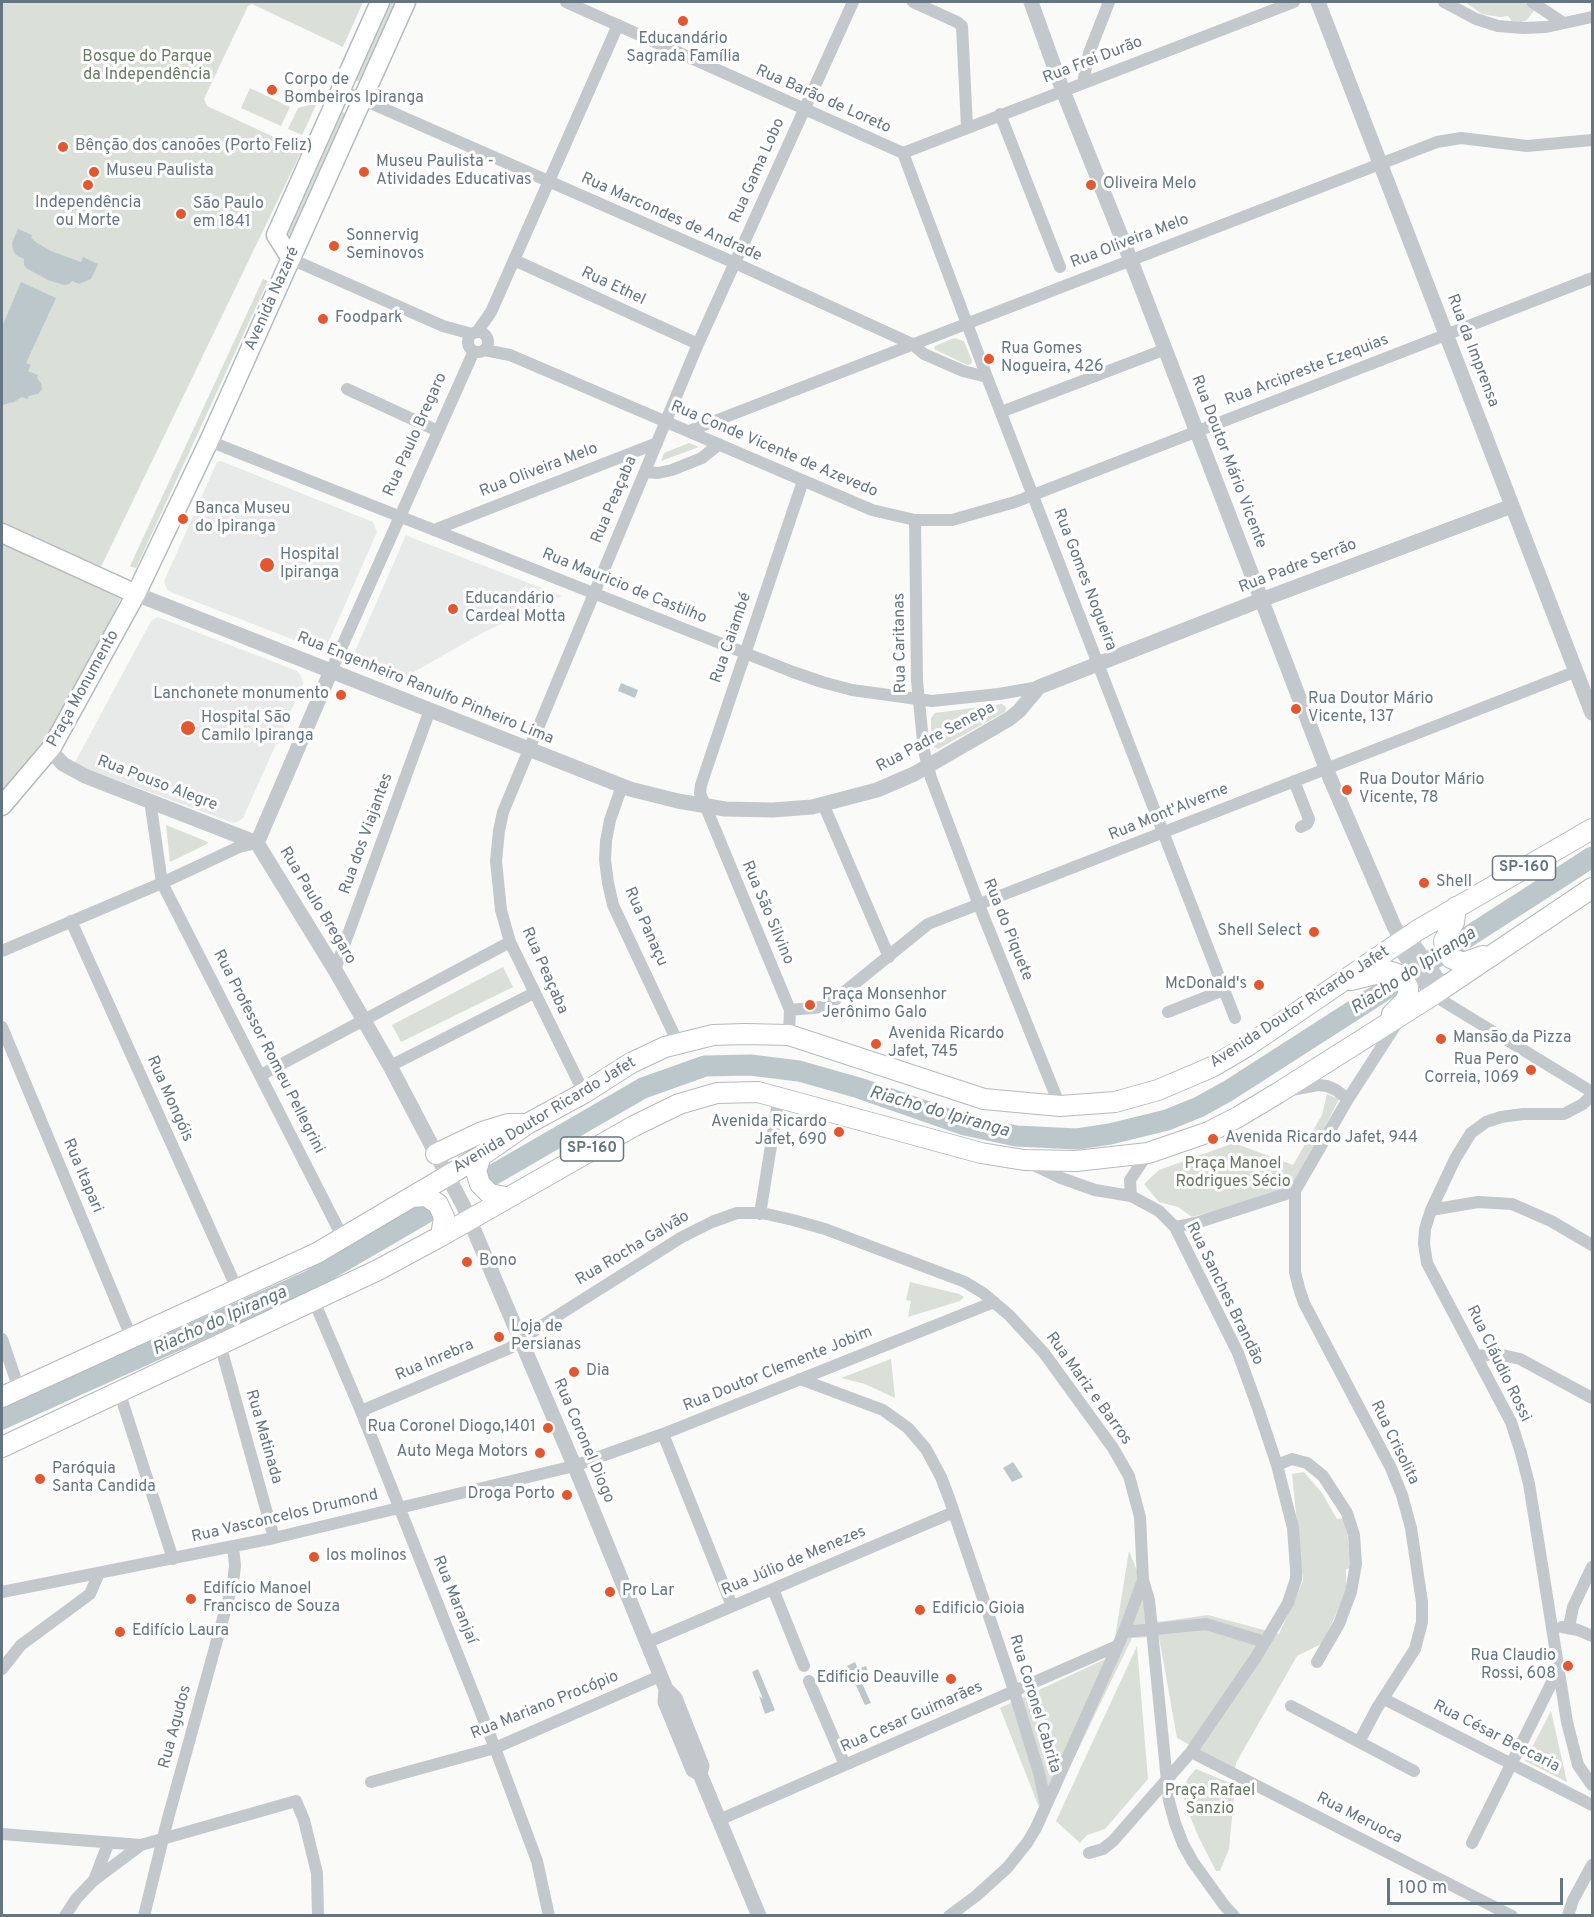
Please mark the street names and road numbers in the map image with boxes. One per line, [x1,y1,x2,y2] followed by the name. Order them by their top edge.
[1041,33,1145,89] street label: Rua Frei Durão
[752,61,894,139] street label: Rua Barão de Loreto
[726,115,790,227] street label: Rua Gama Lobo
[578,169,764,267] street label: Rua Marcondes de Andrade
[1068,211,1192,273] street label: Rua Oliveira Melo
[242,244,304,354] street label: Avenida Nazaré
[578,264,648,310] street label: Rua Ethel
[1442,292,1502,410] street label: Rua da Imprensa
[1222,331,1392,411] street label: Rua Arcipreste Ezequias
[380,370,452,500] street label: Rua Paulo Bregaro
[1186,373,1270,551] street label: Rua Doutor Mário Vicente
[667,398,881,502] street label: Rua Conde Vicente de Azevedo
[477,440,601,502] street label: Rua Oliveira Melo
[588,453,642,547] street label: Rua Peaçaba
[1048,506,1120,654] street label: Rua Gomes Nogueira
[1236,536,1360,598] street label: Rua Padre Serrão
[539,545,709,629] street label: Rua Mauricio de Castilho
[708,590,756,686] street label: Rua Caiambé
[891,593,911,693] street label: Rua Caritanas
[44,627,124,751] street label: Praça Monumento
[294,629,556,749] street label: Rua Engenheiro Ranulfo Pinheiro Lima
[874,699,998,777] street label: Rua Padre Senepa
[94,752,220,816] street label: Rua Pouso Alegre
[336,771,398,897] street label: Rua dos Viajantes
[1106,780,1232,846] street label: Rua Mont'Alverne
[274,844,360,968] street label: Rua Paulo Bregaro
[1492,856,1556,880] road number: SP-160
[737,858,797,968] street label: Rua São Silvino
[978,876,1036,984] street label: Rua do Piquete
[619,884,671,970] street label: Rua Panaçu
[516,925,572,1017] street label: Rua Peaçaba
[1207,943,1393,1073] street label: Avenida Doutor Ricardo Jafet
[208,947,328,1157] street label: Rua Professor Romeu Pellegrini
[141,1053,197,1145] street label: Rua Mongóis
[450,1054,640,1178] street label: Avenida Doutor Ricardo Jafet
[58,1136,106,1216] street label: Rua Itapari
[560,1137,624,1161] road number: SP-160
[573,1207,693,1291] street label: Rua Rocha Galvão
[1181,1219,1267,1369] street label: Rua Sanches Brandão
[1461,1303,1535,1425] street label: Rua Cláudio Rossi
[681,1323,875,1417] street label: Rua Doutor Clemente Jobim
[1041,1329,1135,1449] street label: Rua Mariz e Barros
[393,1336,477,1386] street label: Rua Inrebra
[548,1376,618,1506] street label: Rua Coronel Diogo
[240,1388,286,1486] street label: Rua Matinada
[1365,1398,1423,1488] street label: Rua Crisolita
[190,1486,380,1548] street label: Rua Vasconcelos Drumond
[719,1523,869,1601] street label: Rua Júlio de Menezes
[428,1553,480,1647] street label: Rua Maranjaí
[1004,1633,1064,1775] street label: Rua Coronel Cabrita
[468,1668,622,1744] street label: Rua Mariano Procópio
[838,1678,986,1758] street label: Rua Cesar Guimarães
[156,1683,196,1771] street label: Rua Agudos
[1430,1697,1562,1777] street label: Rua César Beccaria
[1313,1789,1405,1849] street label: Rua Meruoca

